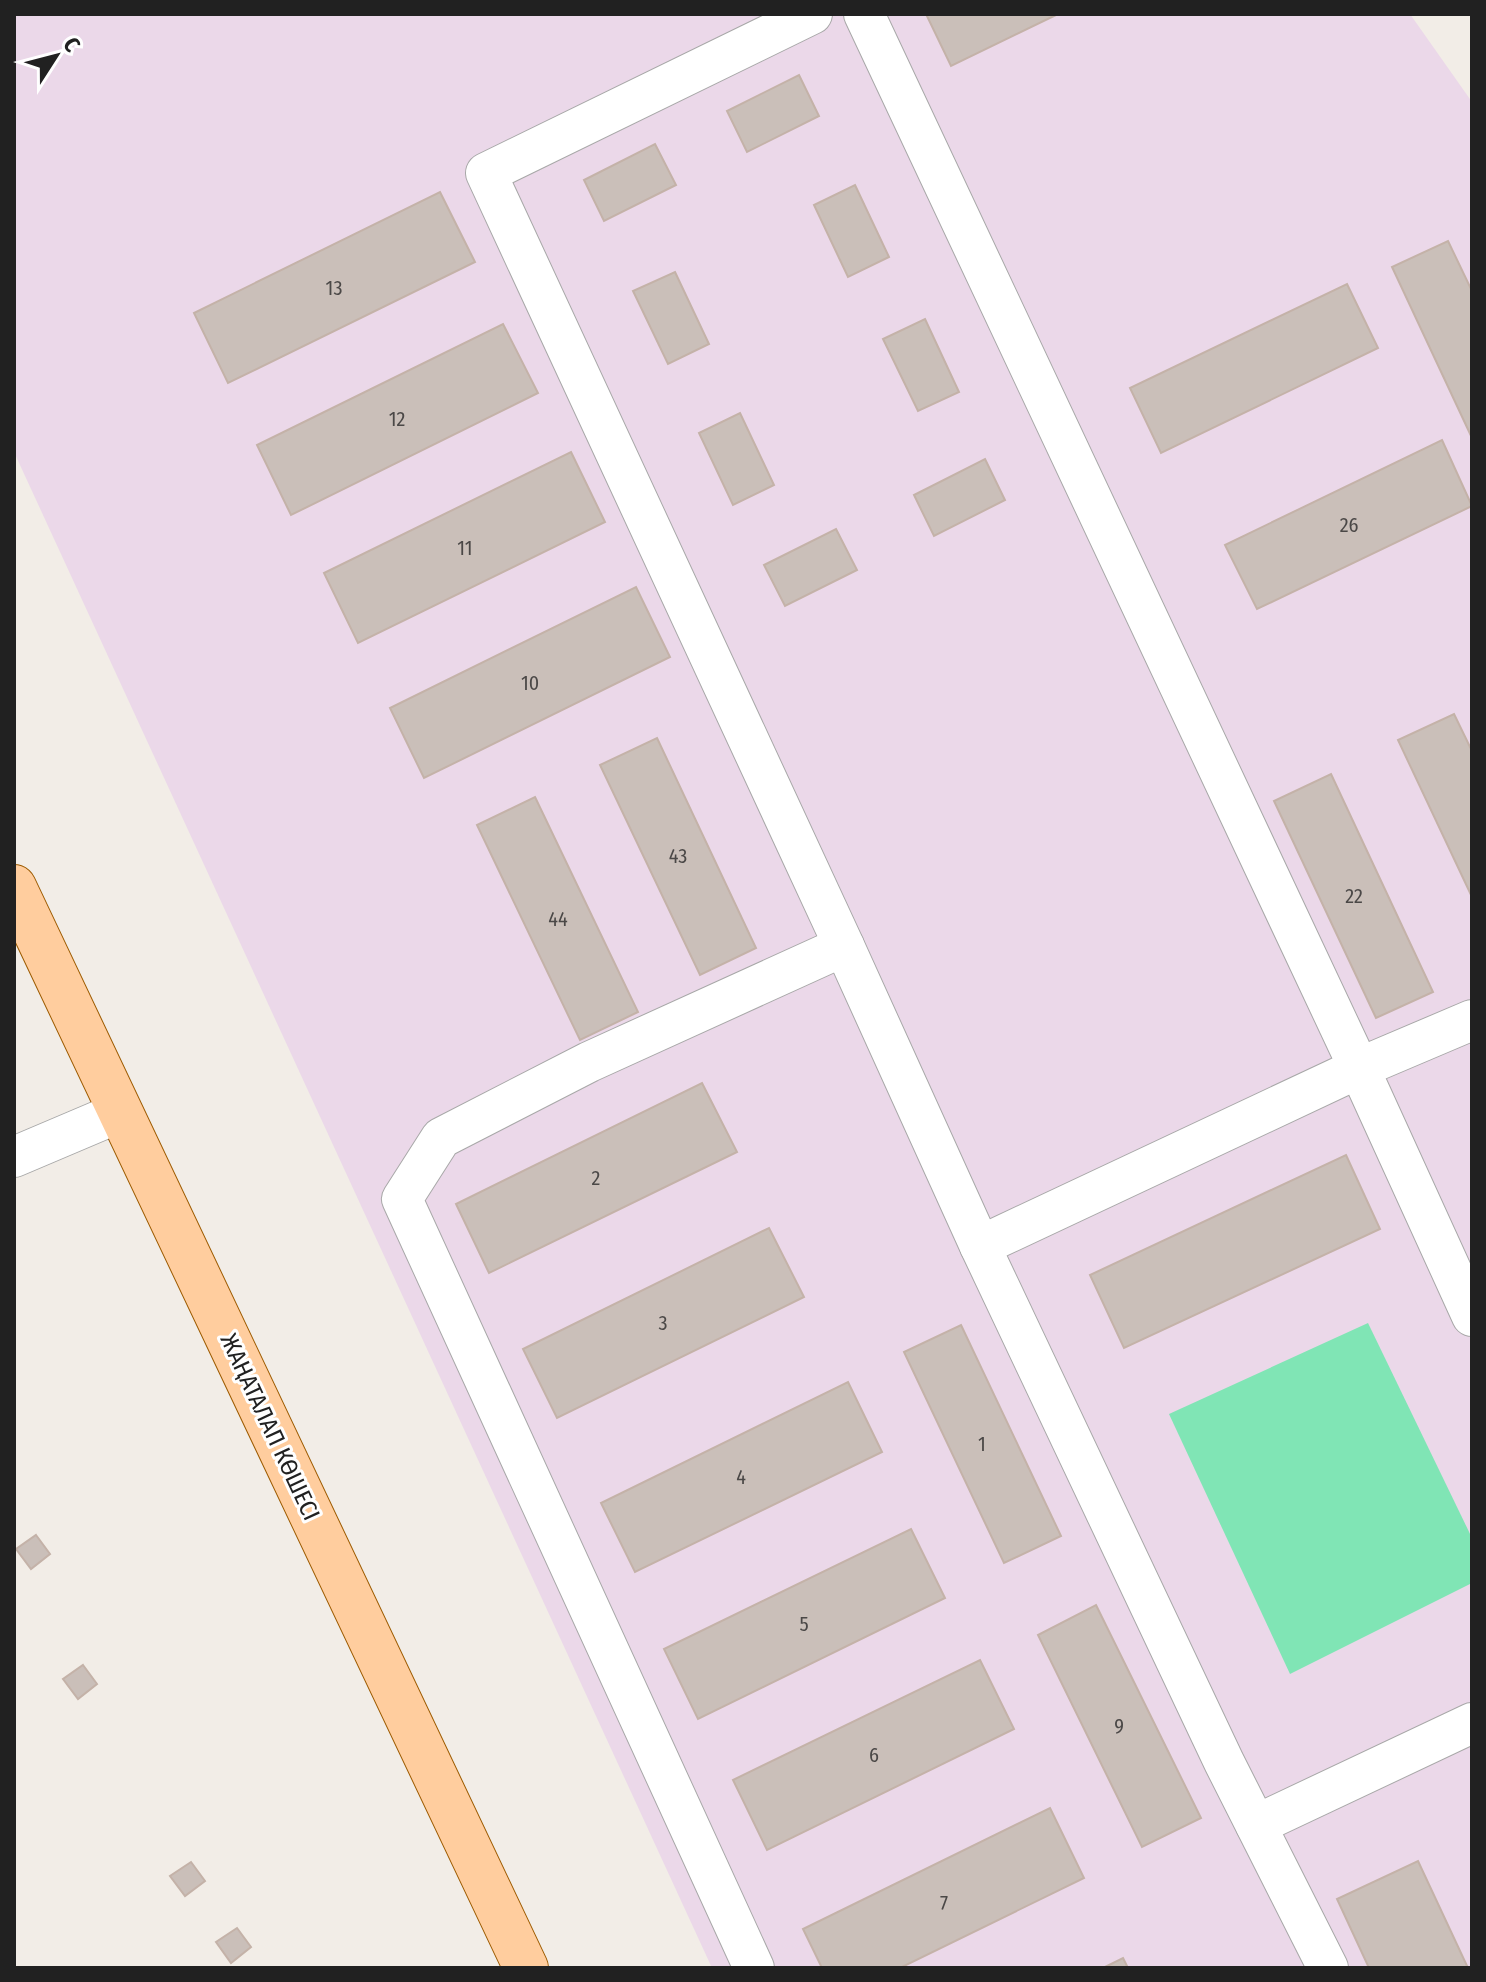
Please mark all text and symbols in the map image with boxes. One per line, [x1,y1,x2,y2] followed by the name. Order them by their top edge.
[16,16,96,96] north arrow
[57,32,86,58] text: С
[326,276,342,300] house number: 13
[389,407,405,431] house number: 12
[1340,513,1358,537] house number: 26
[457,536,473,560] house number: 11
[521,671,539,695] house number: 10
[669,844,687,868] house number: 43
[1345,884,1363,908] house number: 22
[548,907,568,931] house number: 44
[592,1166,601,1190] house number: 2
[658,1311,668,1335] house number: 3
[214,1329,326,1525] street label: ЖАҢАТАЛАП КӨШЕСІ
[978,1432,986,1456] house number: 1
[736,1465,746,1489] house number: 4
[799,1612,809,1636] house number: 5
[1114,1714,1124,1738] house number: 9
[869,1743,879,1767] house number: 6
[940,1891,948,1915] house number: 7

